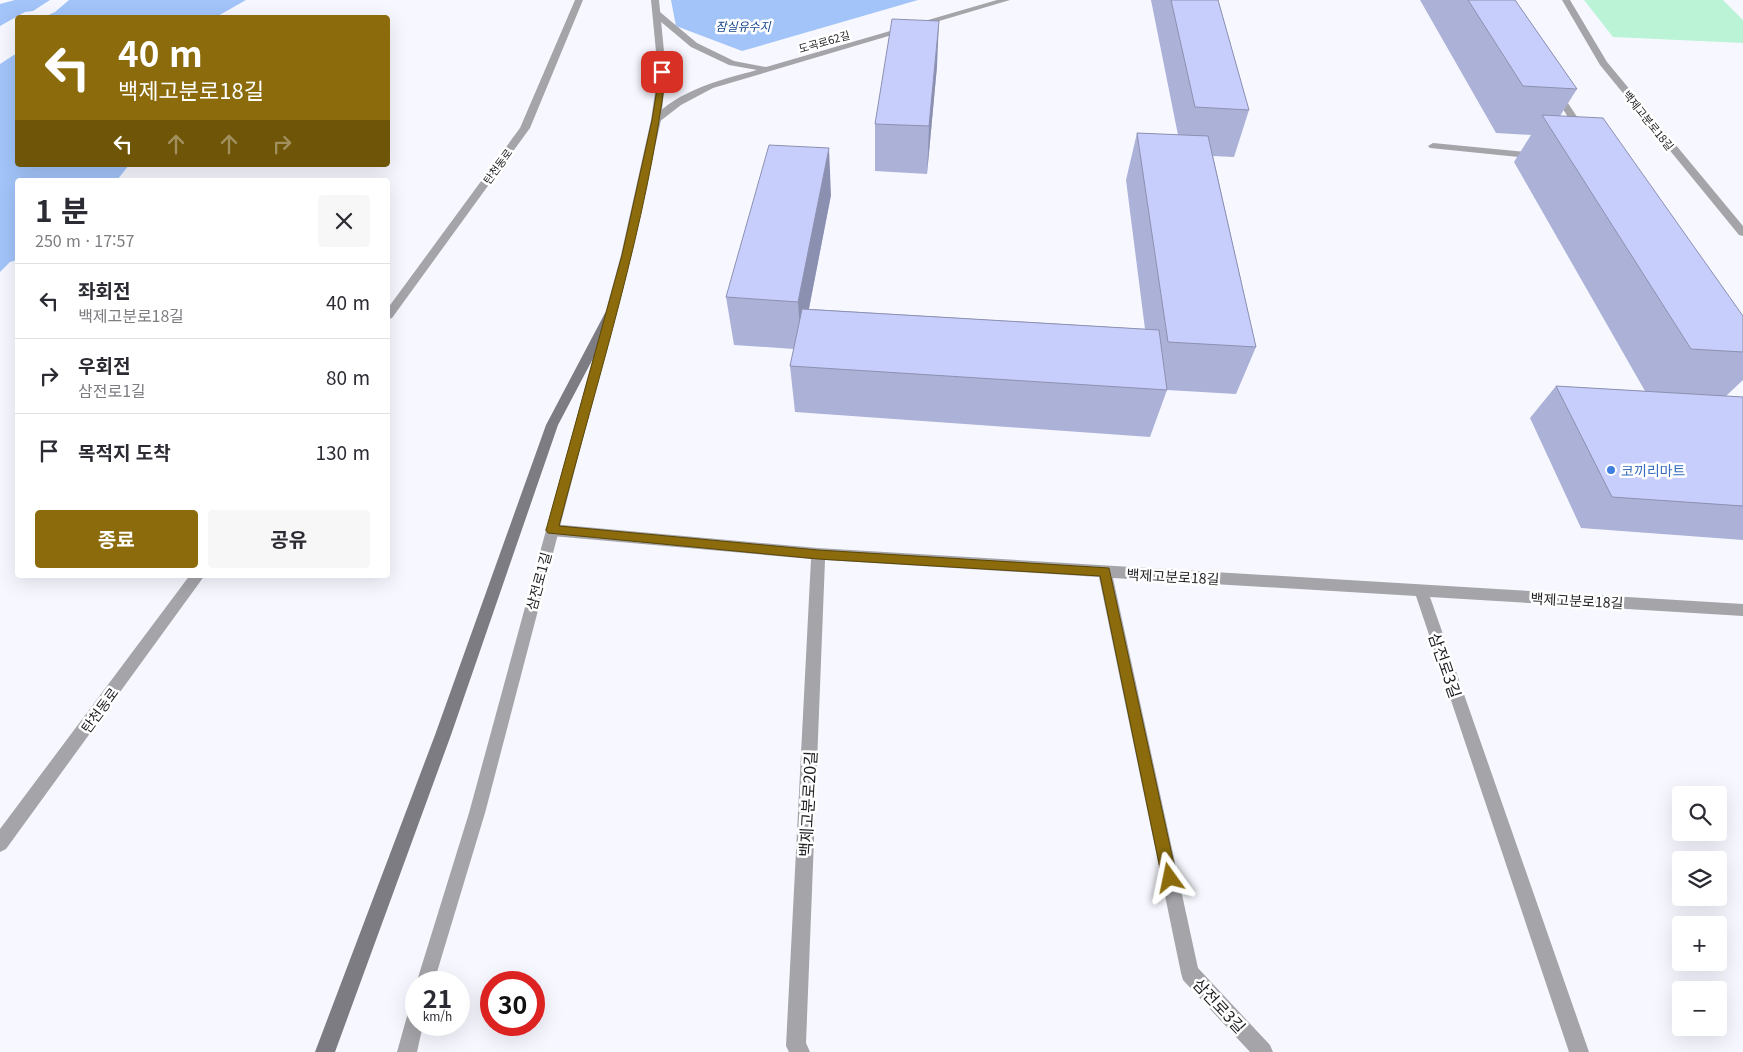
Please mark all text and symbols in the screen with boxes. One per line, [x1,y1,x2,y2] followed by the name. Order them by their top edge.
[715,17,772,34] water label: 잠실유수지
[118,26,203,77] text: 40 m
[796,26,852,56] street label: 도곡로62길
[35,35,100,100] icon: left
[641,51,683,93] pin
[648,58,676,86] icon: arrive
[118,73,264,105] text: 백제고분로18길
[1620,87,1678,153] street label: 백제고분로18길
[109,130,137,158] icon: left
[162,130,190,158] icon: ahead
[215,130,243,158] icon: ahead
[268,130,296,158] icon: right
[479,145,515,187] street label: 탄천동로
[35,187,89,231] text: 1 분
[318,195,370,247] button: close
[35,228,134,252] text: 250 m · 17:57
[78,276,130,303] text: 좌회전
[35,287,63,315] icon: left
[326,288,370,315] text: 40 m
[78,303,184,327] text: 백제고분로18길
[78,351,130,378] text: 우회전
[35,362,63,390] icon: right
[326,363,370,390] text: 80 m
[78,378,146,402] text: 삼전로1길
[35,437,63,465] icon: arrive
[78,438,171,465] text: 목적지 도착
[315,438,370,465] text: 130 m
[1621,460,1686,480] place label: 코끼리마트
[1605,464,1617,476] marker: 코끼리마트
[35,510,198,568] button: 종료
[208,510,370,568] button: 공유
[521,550,555,612] street label: 삼전로1길
[1126,564,1220,588] street label: 백제고분로18길
[1530,588,1624,612] street label: 백제고분로18길
[1424,629,1468,701] street label: 삼전로3길
[76,683,122,737] street label: 탄천동로
[792,750,822,858] street label: 백제고분로20길
[1672,786,1727,1036] map controls
[1672,786,1727,841] button: search
[1143,851,1195,903] position arrow
[1672,851,1727,906] button: layers
[1672,916,1727,971] button: +
[480,971,545,1036] speed limit sign: 30
[1188,972,1252,1038] street label: 삼전로3길
[423,979,452,1015] text: 21
[1672,981,1727,1036] button: −
[423,1007,452,1024] text: km/h

